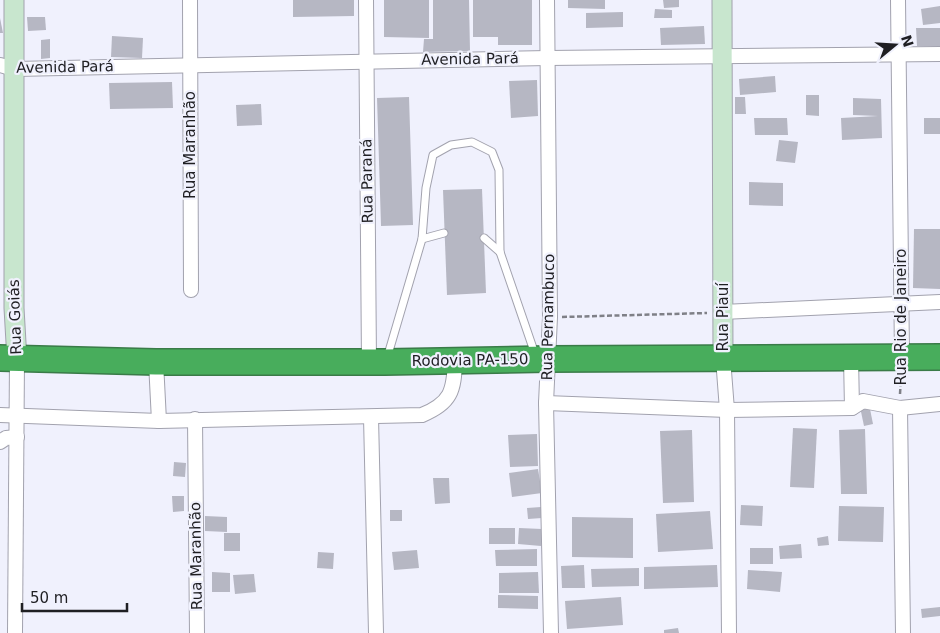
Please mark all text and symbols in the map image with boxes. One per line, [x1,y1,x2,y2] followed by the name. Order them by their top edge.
[870,20,920,70] north arrow
[898,33,917,49] text: N
[421,49,519,69] street label: Avenida Pará
[16,57,114,77] street label: Avenida Pará
[181,91,199,199] street label: Rua Maranhão
[357,138,377,224] street label: Rua Paraná
[892,249,910,385] street label: Rua Rio de Janeiro
[538,254,558,380] street label: Rua Pernambuco
[5,279,25,355] street label: Rua Goiás
[714,282,732,351] street label: Rua Piauí
[412,350,528,370] street label: Rodovia PA-150
[186,502,206,610] street label: Rua Maranhão
[22,580,128,612] scale bar
[30,589,68,607] text: 50 m

